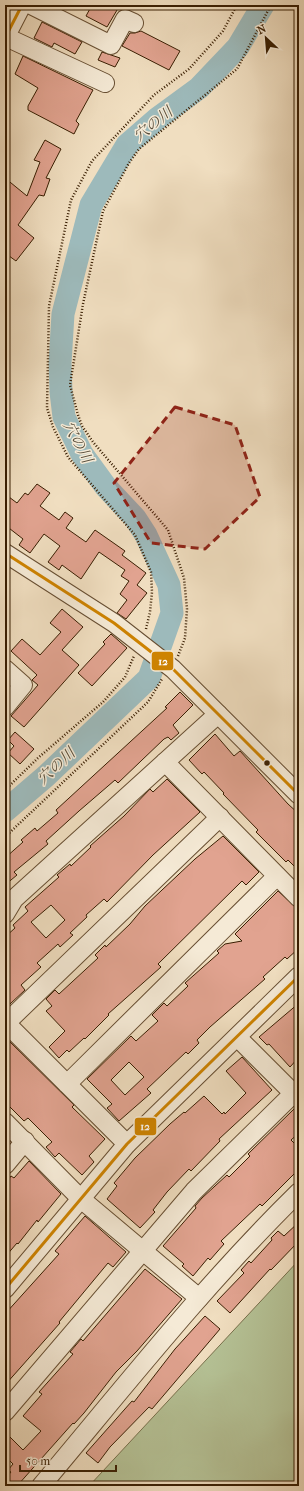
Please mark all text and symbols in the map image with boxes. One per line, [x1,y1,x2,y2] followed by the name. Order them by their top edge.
[246,18,286,58] north arrow
[255,22,269,37] text: N
[130,102,178,145] water label: 穴の川
[59,418,97,468] water label: 穴の川
[151,651,174,671] line badge: 12
[158,655,168,668] text: 12
[33,743,80,788] water label: 穴の川
[262,758,272,768] unlabelled marker
[134,1117,157,1136] line badge: 12
[140,1120,150,1133] text: 12
[20,1447,116,1473] scale bar
[26,1454,50,1468] text: 50 m

